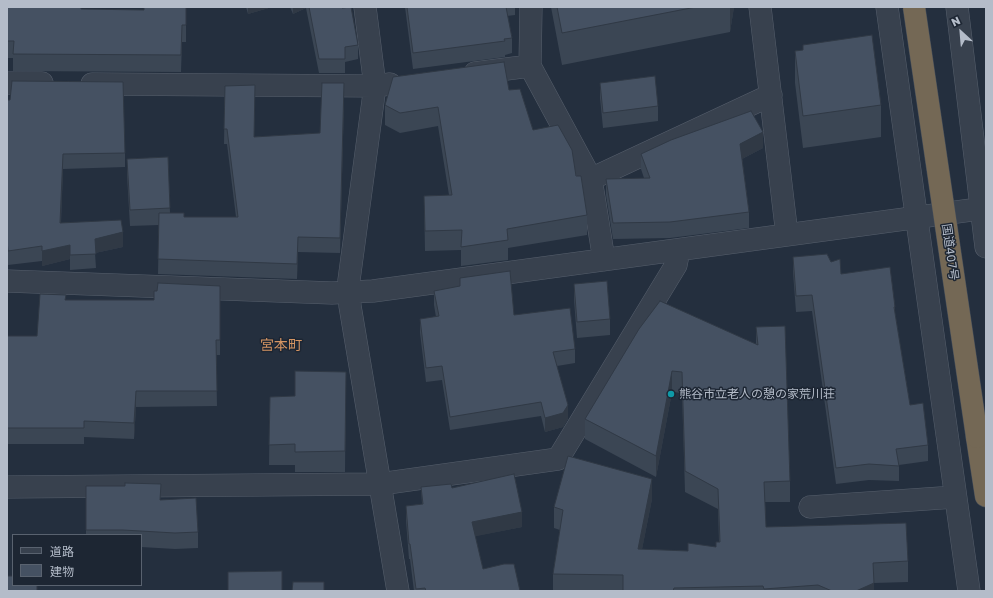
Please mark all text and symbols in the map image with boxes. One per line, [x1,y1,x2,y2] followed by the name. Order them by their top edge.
[941,12,981,52] north arrow
[949,13,962,28] text: N
[939,223,961,281] street label: 国道407号
[260,338,302,354] district label: 宮本町
[679,387,835,401] place label: 熊谷市立老人の憩の家荒川荘
[666,389,676,399] marker: 熊谷市立老人の憩の家荒川荘
[12,534,142,586] legend
[50,544,74,559] text: 道路
[50,564,74,579] text: 建物

